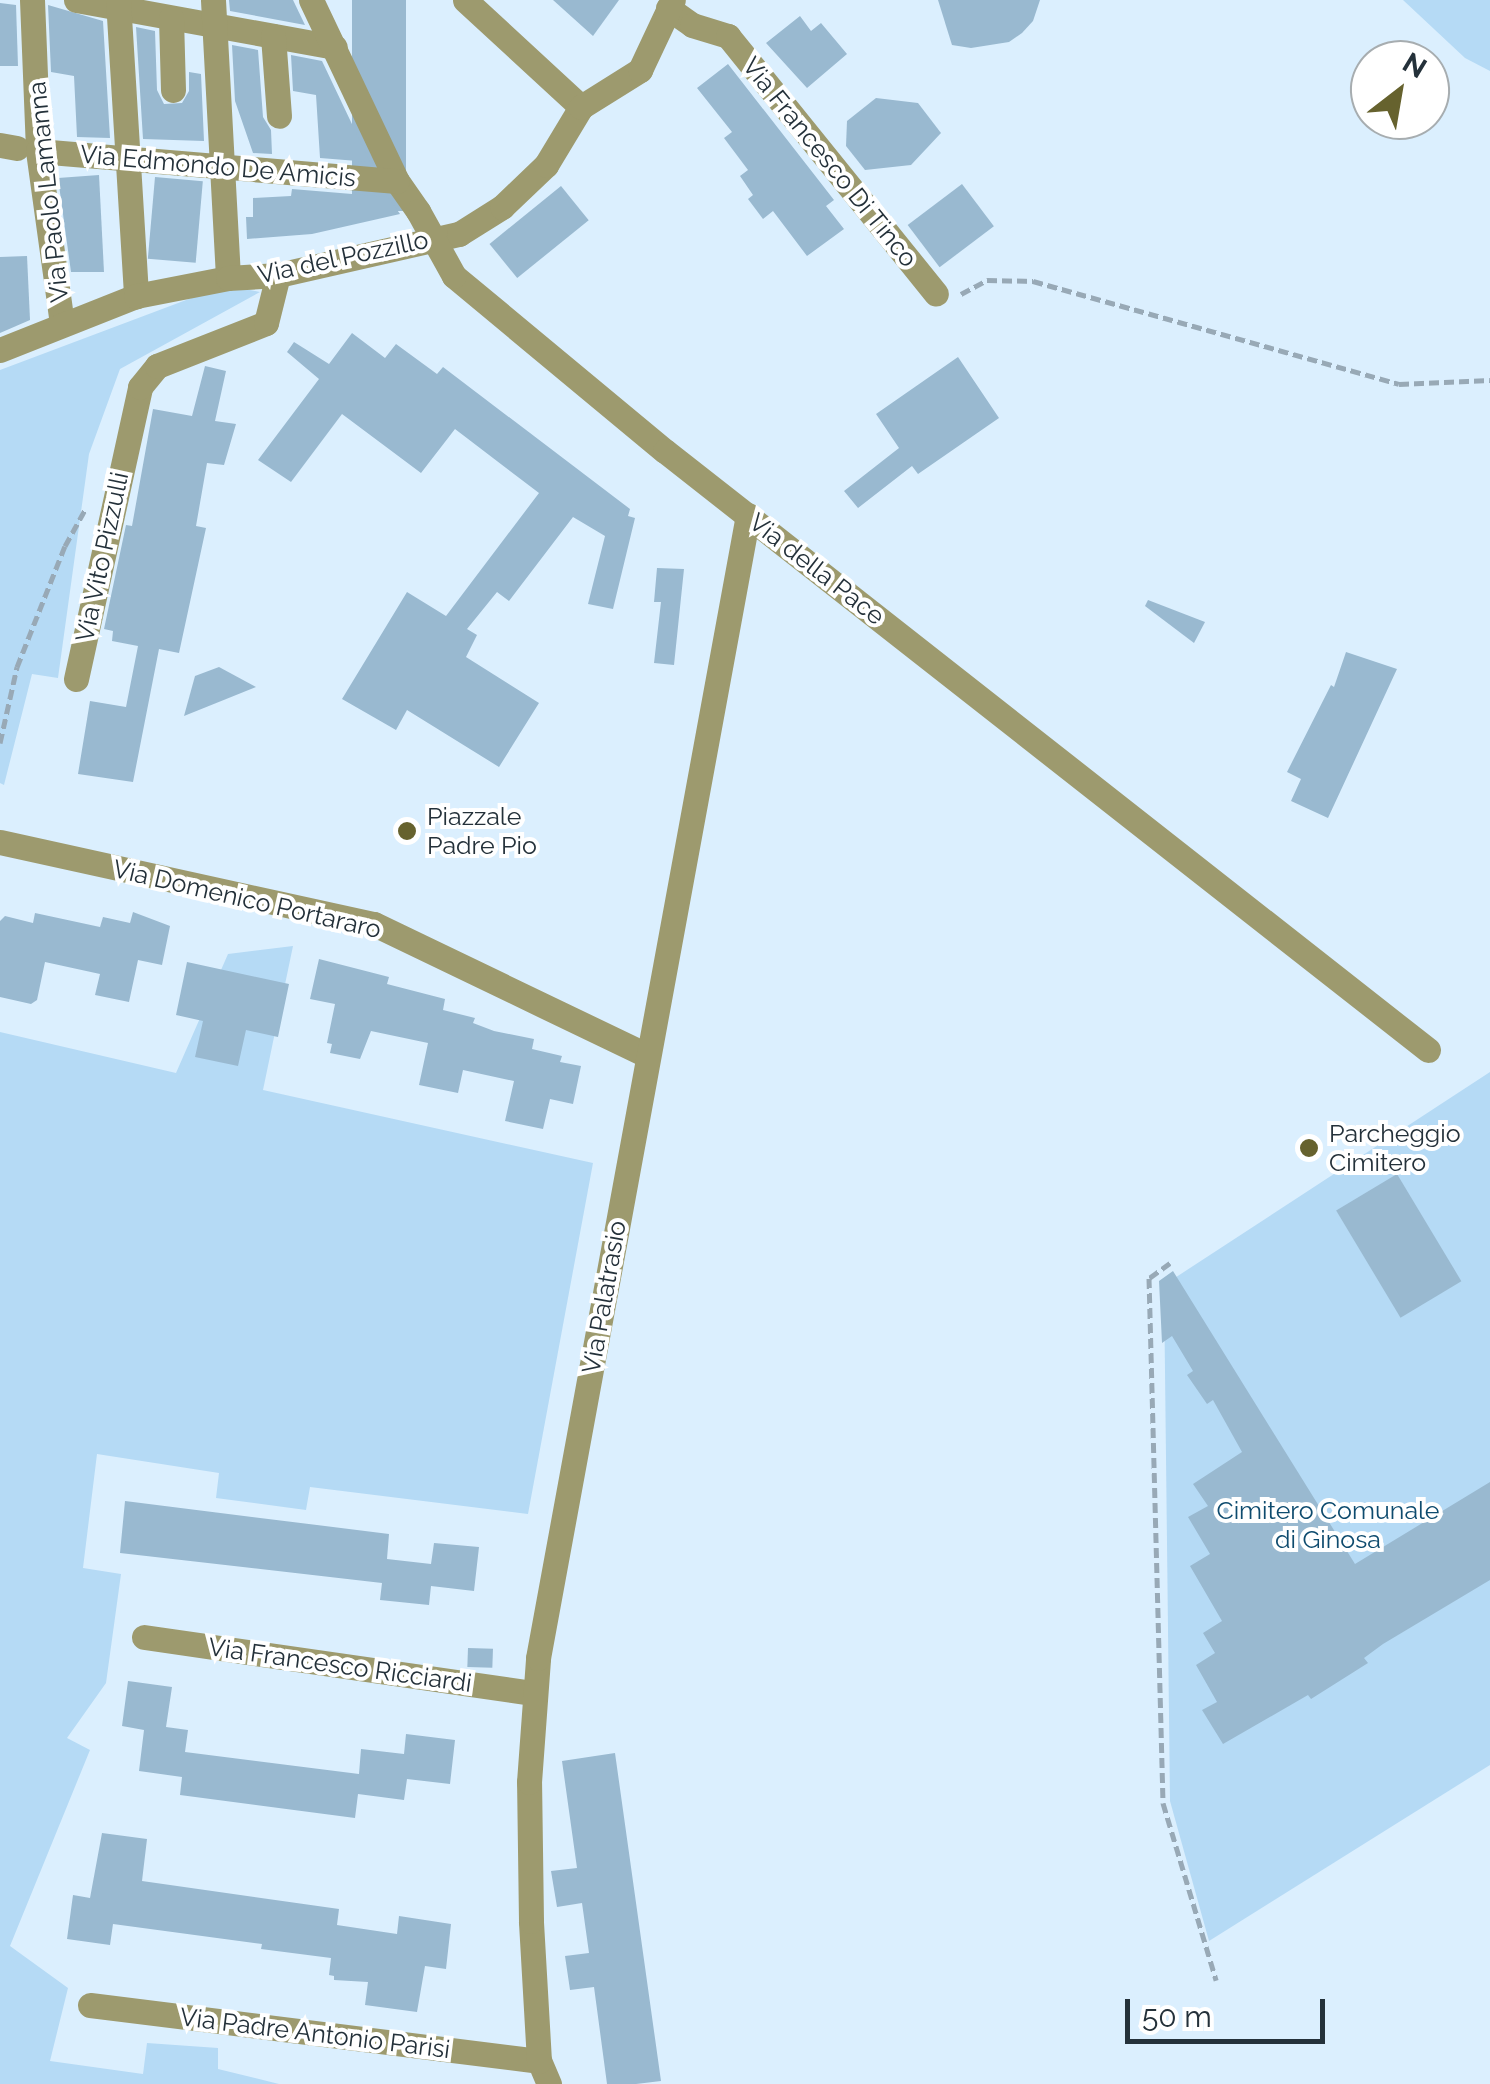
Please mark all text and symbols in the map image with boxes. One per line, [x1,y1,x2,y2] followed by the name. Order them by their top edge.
[1350,40,1450,140] north arrow
[1397,46,1432,85] text: N
[736,51,924,273] street label: Via Francesco Di Tinco
[21,80,75,304] street label: Via Paolo Lamanna
[78,139,358,193] street label: Via Edmondo De Amicis
[255,224,431,290] street label: Via del Pozzillo
[69,469,135,645] street label: Via Vito Pizzulli
[743,507,891,631] street label: Via della Pace
[427,802,537,861] place label: Piazzale Padre Pio
[396,820,418,842] marker: Piazzale Padre Pio
[110,854,384,944] street label: Via Domenico Portararo
[1329,1119,1461,1178] place label: Parcheggio Cimitero
[1298,1137,1320,1159] marker: Parcheggio Cimitero
[576,1218,632,1376] street label: Via Palatrasio
[1216,1496,1440,1555] park label: Cimitero Comunale di Ginosa
[206,1632,474,1698] street label: Via Francesco Ricciardi
[1130,1979,1330,2041] scale bar
[1142,1999,1212,2034] text: 50 m
[178,2001,452,2065] street label: Via Padre Antonio Parisi

